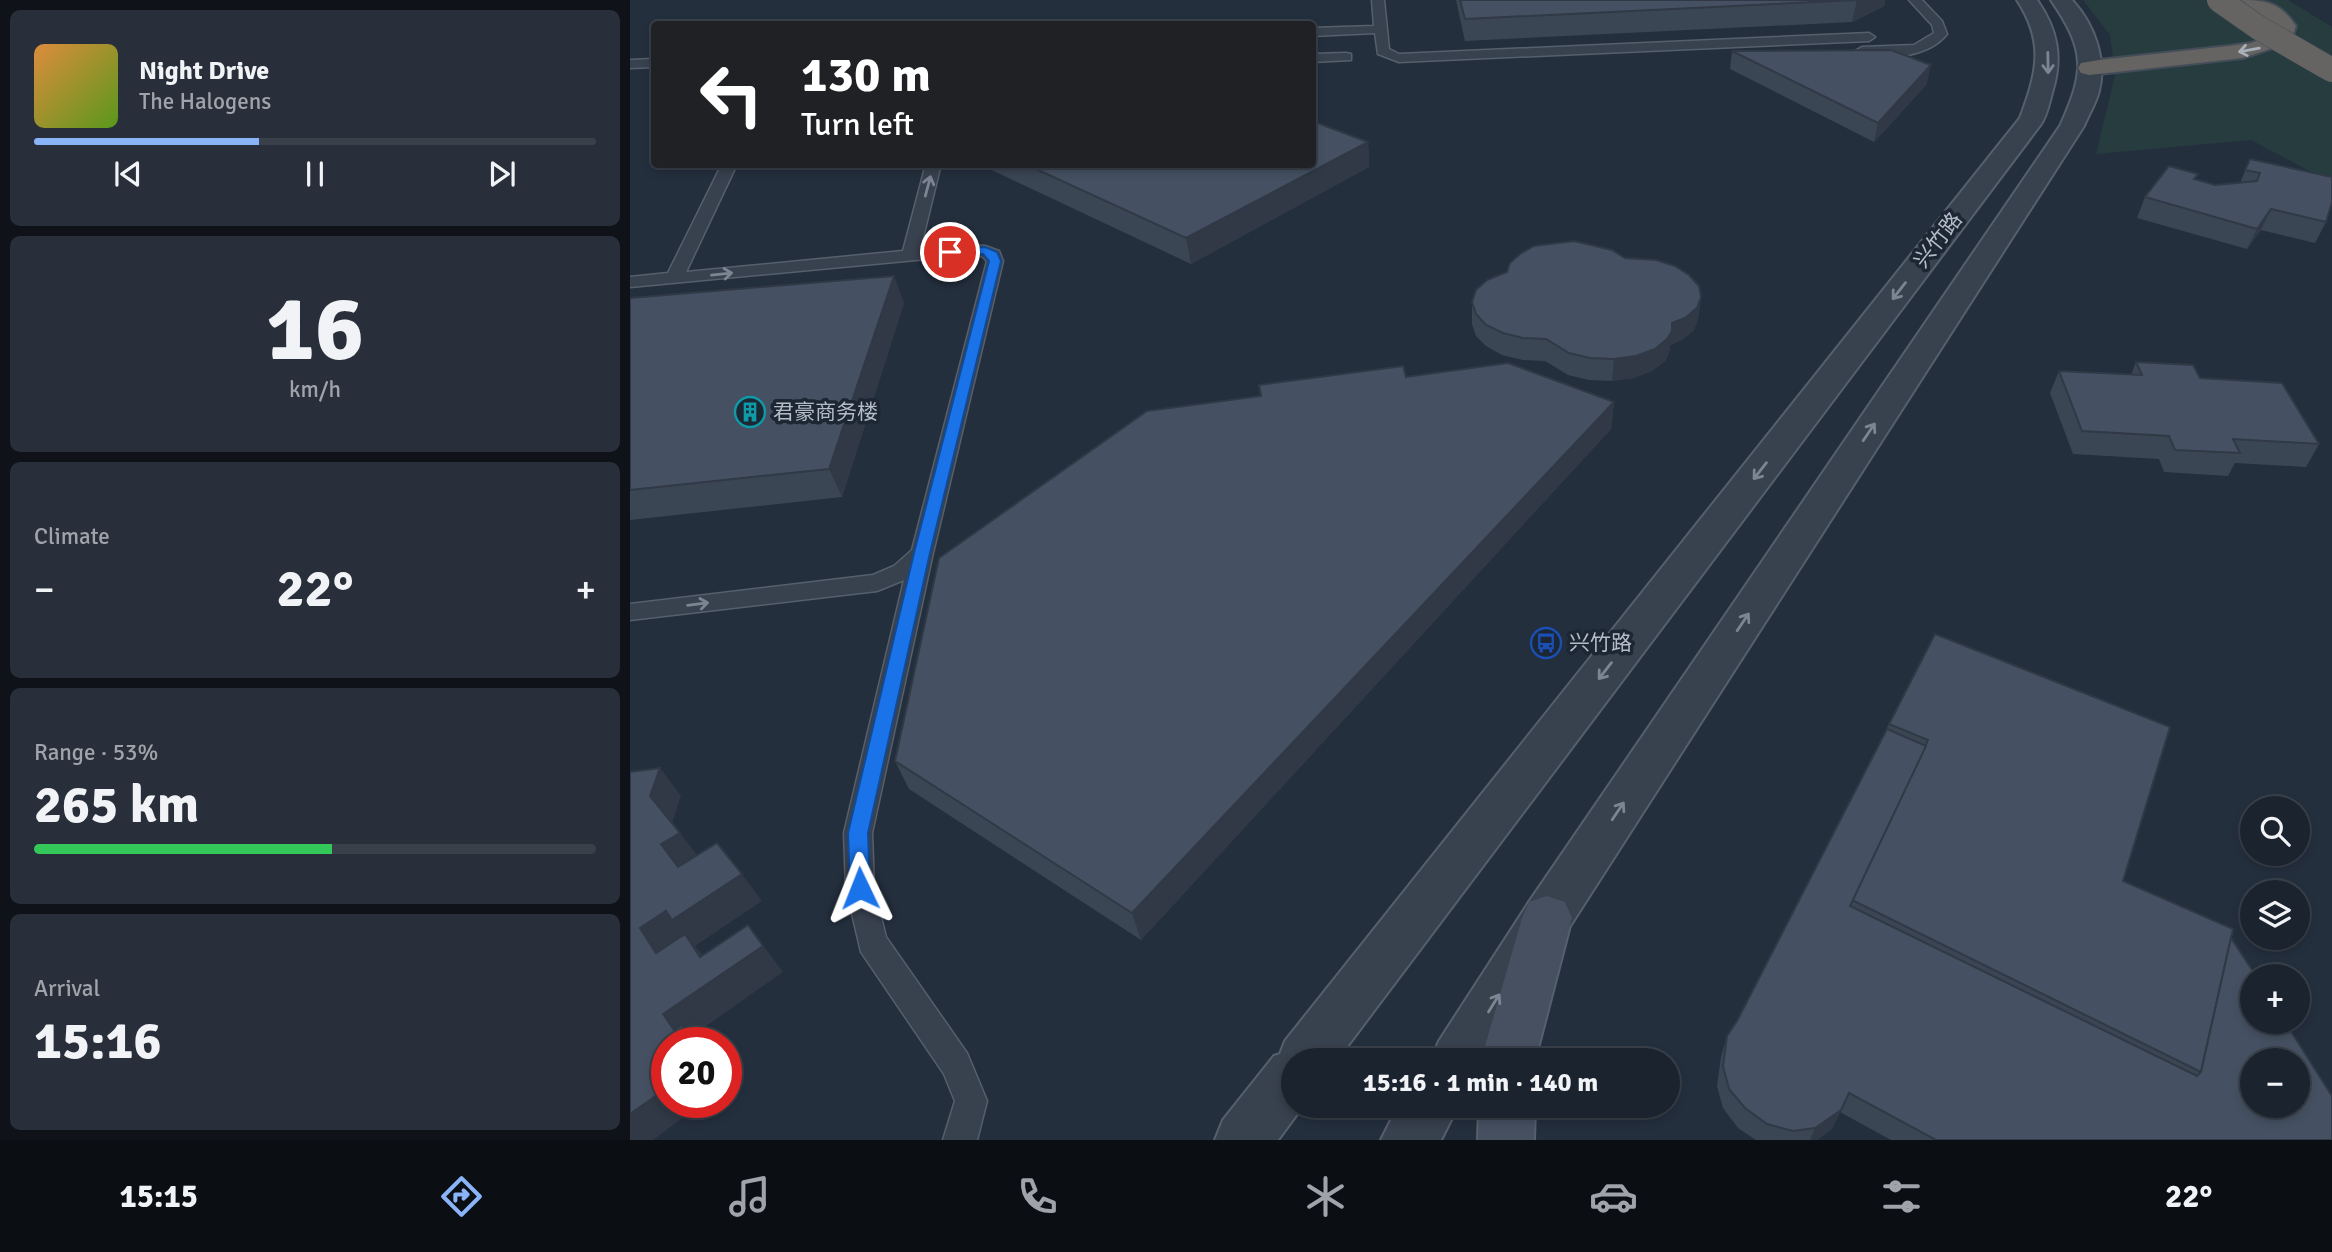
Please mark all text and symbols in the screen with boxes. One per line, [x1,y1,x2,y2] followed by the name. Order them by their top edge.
[2238,44,2261,57] one-way arrow
[801,45,931,105] text: 130 m
[686,49,777,140] icon: left
[2041,51,2054,74] one-way arrow
[139,55,269,87] text: Night Drive
[139,87,271,116] text: The Halogens
[801,105,914,144] text: Turn left
[109,155,147,193] icon: previous
[296,155,334,193] icon: pause
[483,155,521,193] icon: next
[922,175,935,198] one-way arrow
[1908,207,1968,273] street label: 兴竹路
[920,222,980,282] pin
[931,233,969,271] icon: arrive
[711,267,733,280] one-way arrow
[266,273,364,386] text: 16
[1891,282,1906,300] one-way arrow
[289,375,341,404] text: km/h
[733,395,767,429] building icon: 君豪商务楼
[773,399,878,425] place label: 君豪商务楼
[1862,423,1876,442] one-way arrow
[1752,462,1767,480] one-way arrow
[34,522,110,551] text: Climate
[277,557,353,621] text: 22°
[34,566,55,613] text: −
[575,566,596,613] text: +
[686,597,709,610] one-way arrow
[1736,613,1751,632] one-way arrow
[1529,626,1563,660] bus stop icon: 兴竹路
[1569,630,1632,656] place label: 兴竹路
[1598,661,1613,679] one-way arrow
[34,738,158,767] text: Range · 53%
[34,773,199,837] text: 265 km
[2240,796,2310,1118] map controls
[2240,796,2310,866] button: search
[1611,802,1625,822] one-way arrow
[823,851,897,925] position arrow
[2240,880,2310,950] button: layers
[2240,964,2310,1034] button: +
[34,974,100,1003] text: Arrival
[1488,993,1502,1013] one-way arrow
[34,1009,162,1073] text: 15:16
[651,1027,742,1118] speed limit sign: 20
[2240,1048,2310,1118] button: −
[1363,1067,1598,1099] text: 15:16 · 1 min · 140 m
[437,1172,486,1221] icon: directions
[725,1172,774,1221] icon: music
[1013,1172,1062,1221] icon: phone
[1301,1172,1350,1221] icon: climate
[1589,1172,1638,1221] icon: car
[1877,1172,1926,1221] icon: filters
[120,1177,198,1216] text: 15:15
[2165,1177,2212,1216] text: 22°

